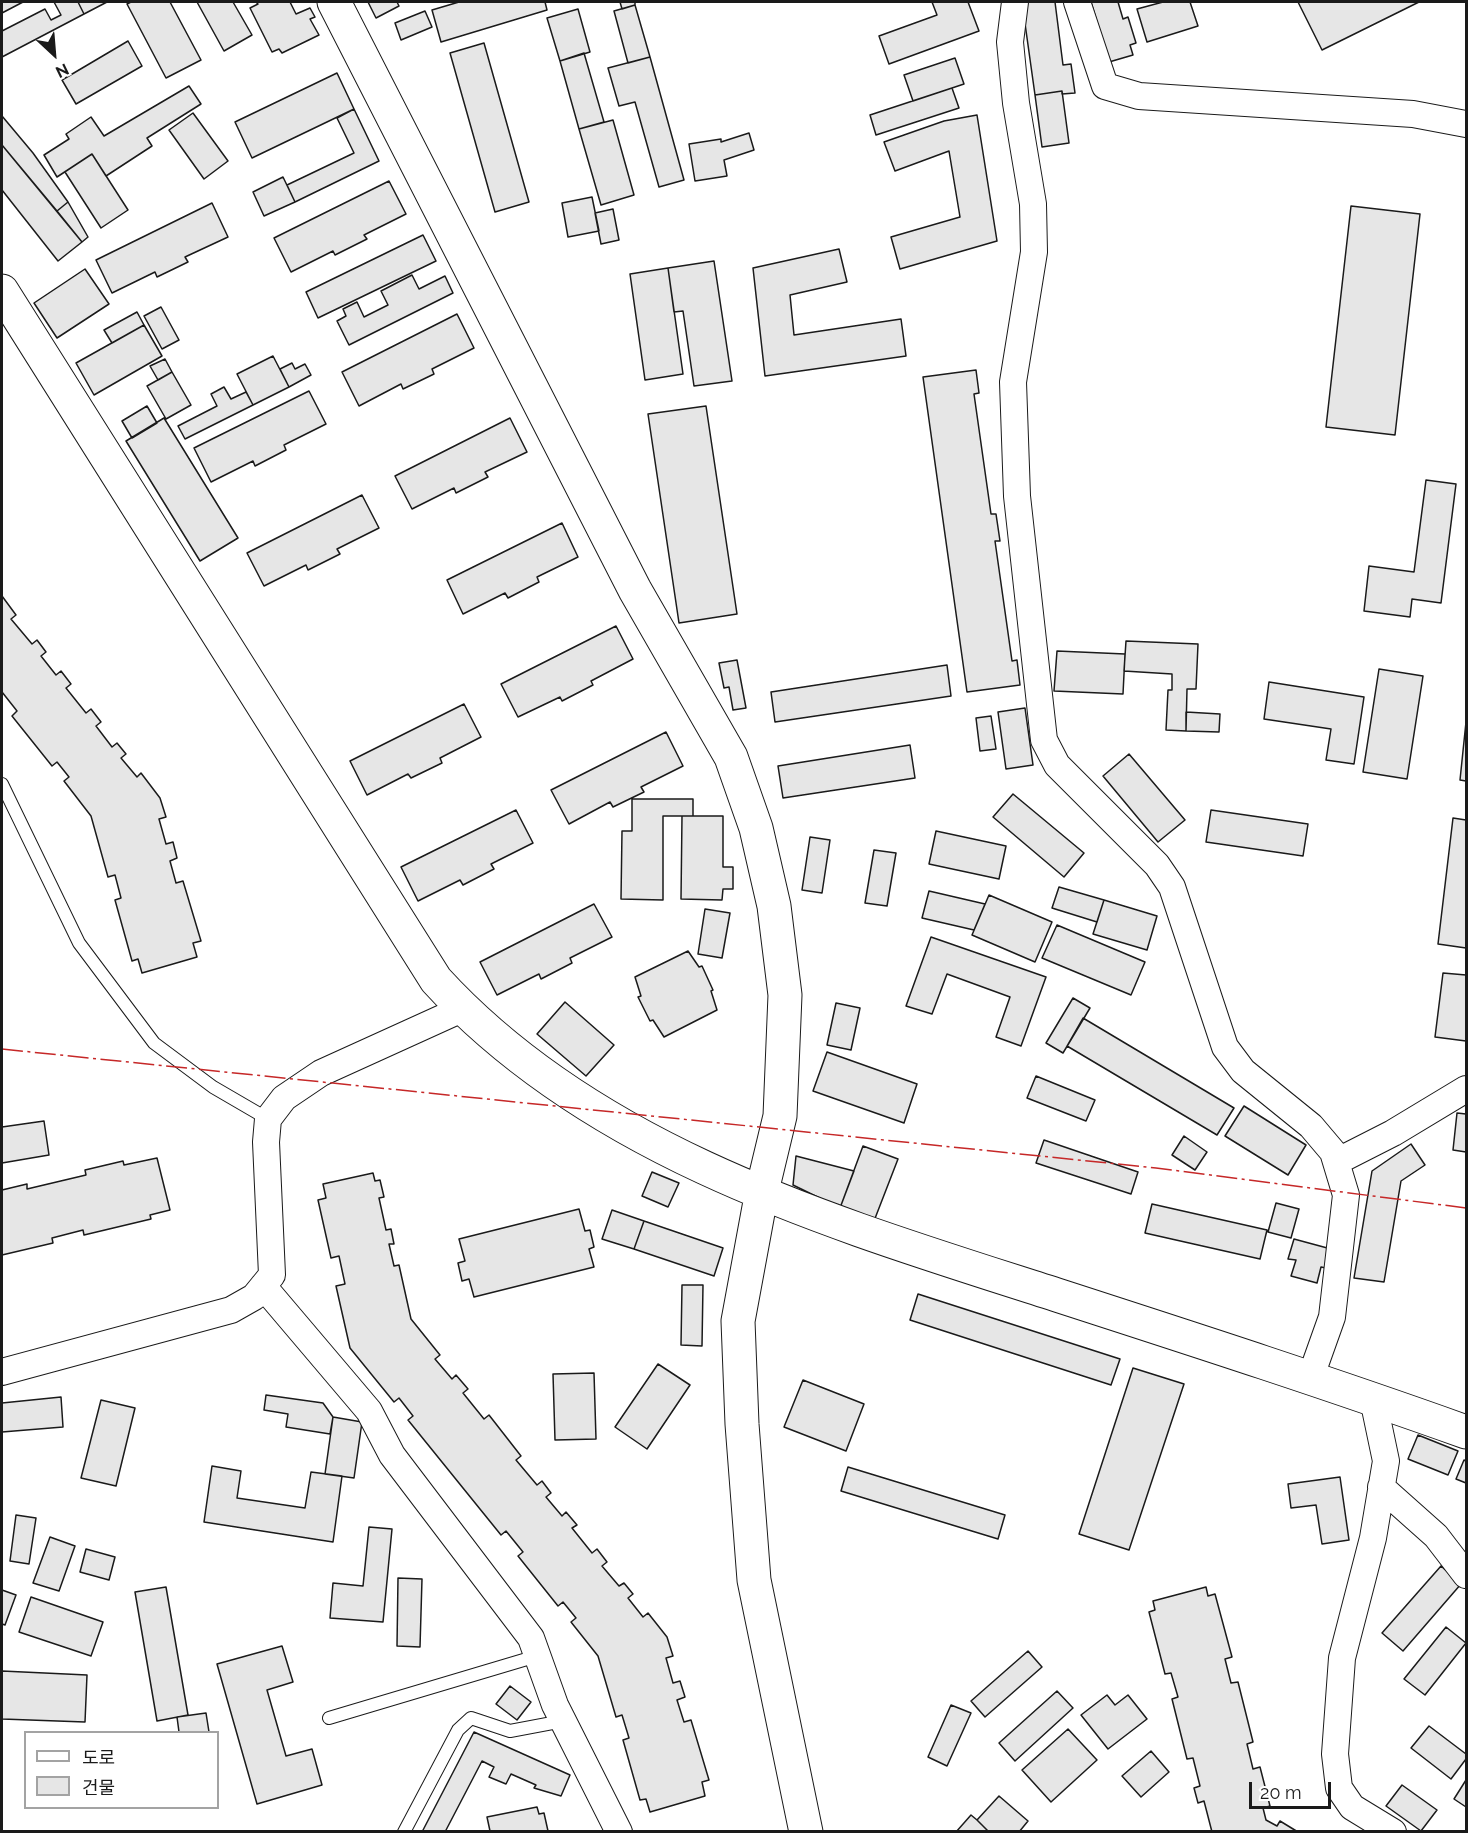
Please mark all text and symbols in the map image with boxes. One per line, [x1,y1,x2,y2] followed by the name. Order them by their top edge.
[24,24,84,84] north arrow
[52,59,72,82] text: N
[24,1731,219,1809] legend
[82,1747,115,1768] text: 도로
[1252,1770,1334,1808] scale bar
[82,1777,115,1798] text: 건물
[1260,1782,1302,1803] text: 20 m

